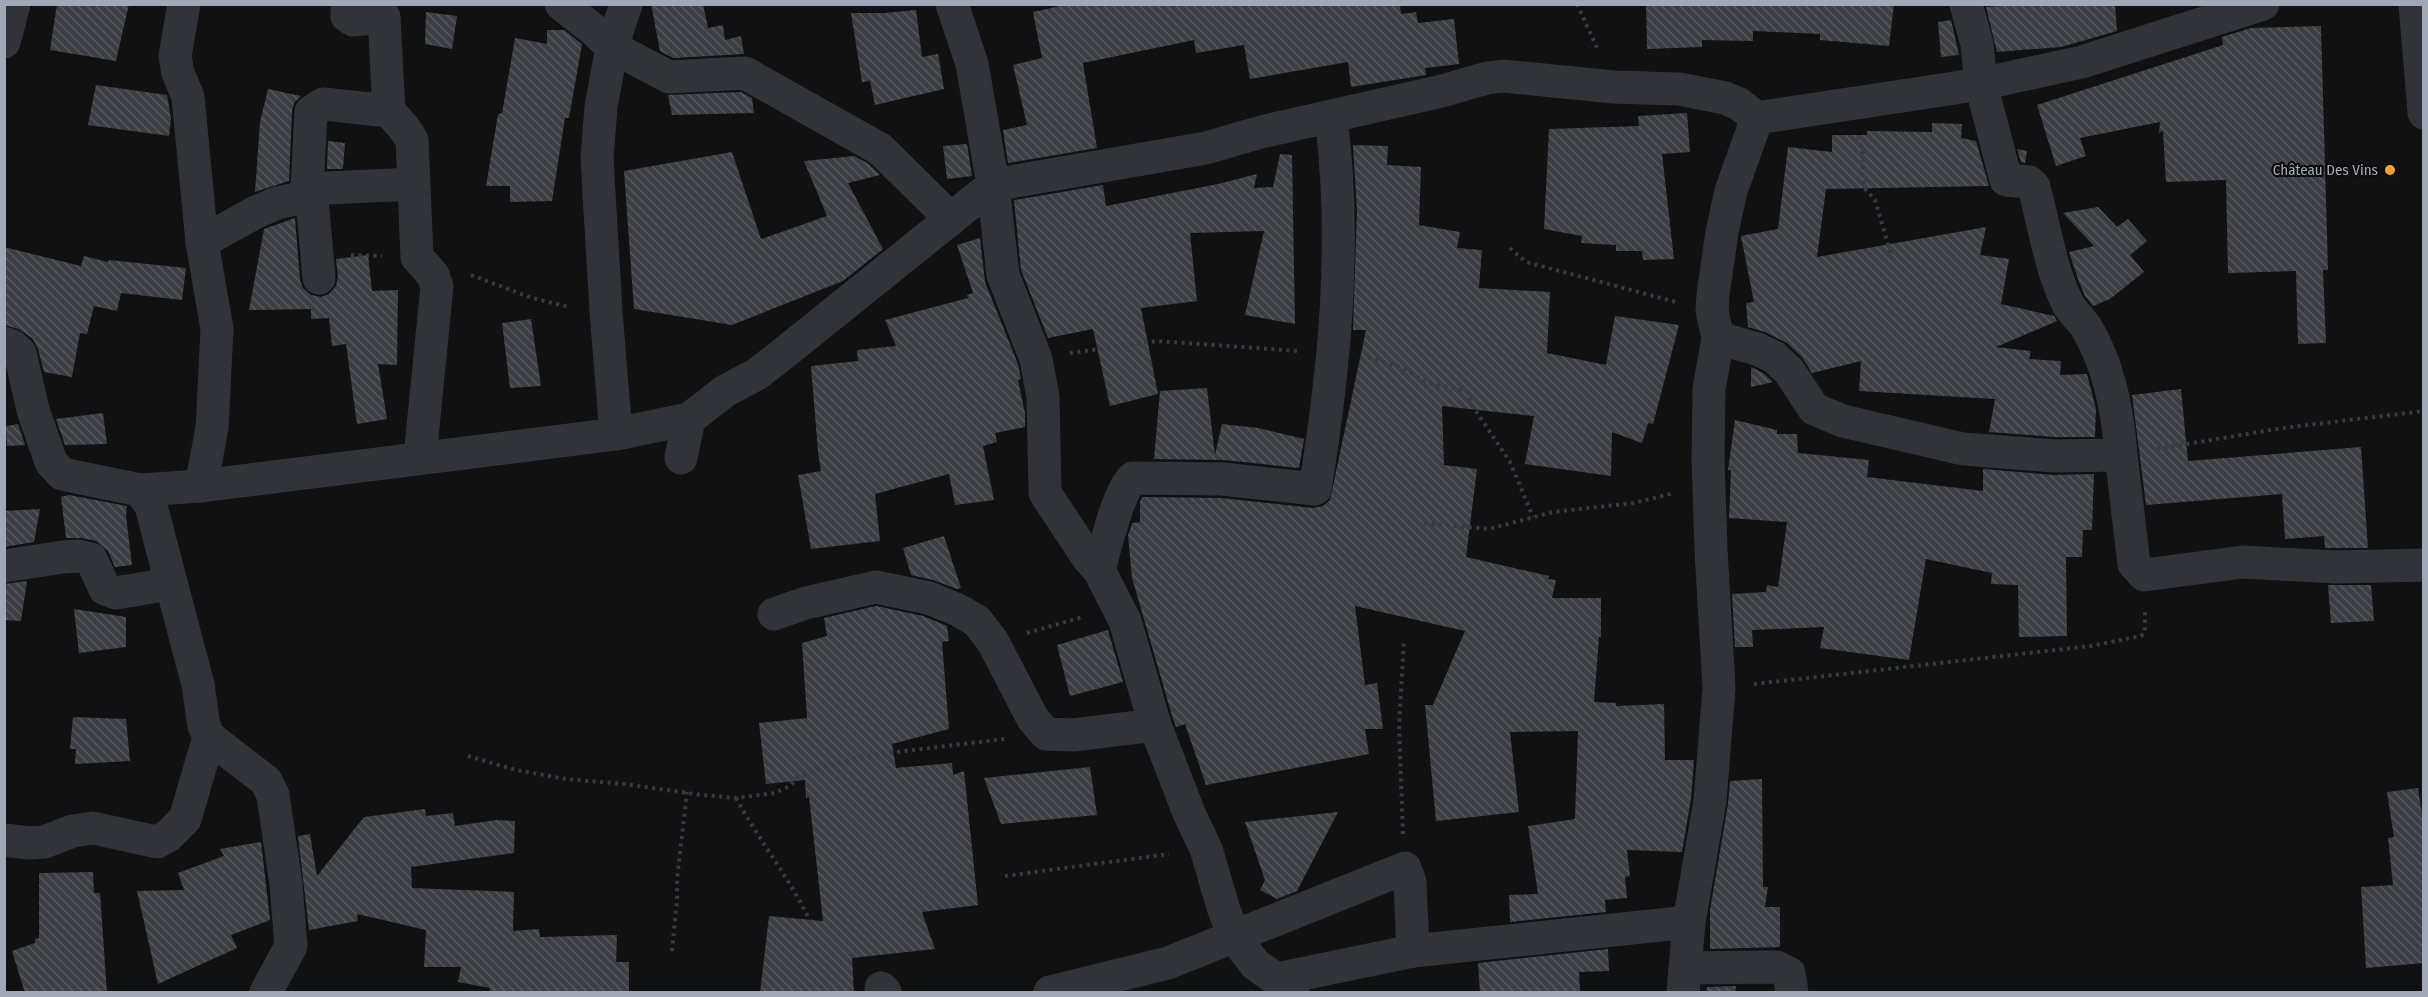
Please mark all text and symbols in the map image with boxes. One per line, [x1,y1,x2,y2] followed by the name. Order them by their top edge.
[2273,161,2378,179] place label: Château Des Vins
[2383,163,2397,177] marker: Château Des Vins

